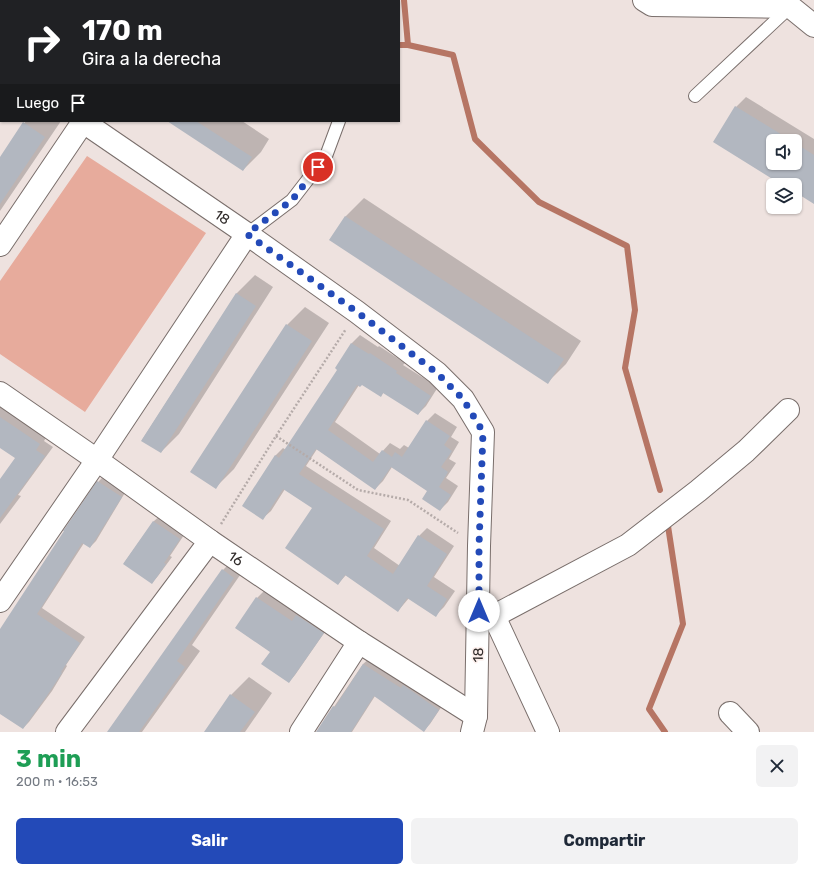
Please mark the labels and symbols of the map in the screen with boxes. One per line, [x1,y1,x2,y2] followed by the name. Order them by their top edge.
[301,150,335,184] pin
[211,206,233,229] street label: 18
[225,548,246,570] street label: 16
[458,590,500,632] position arrow
[470,647,487,663] street label: 18

